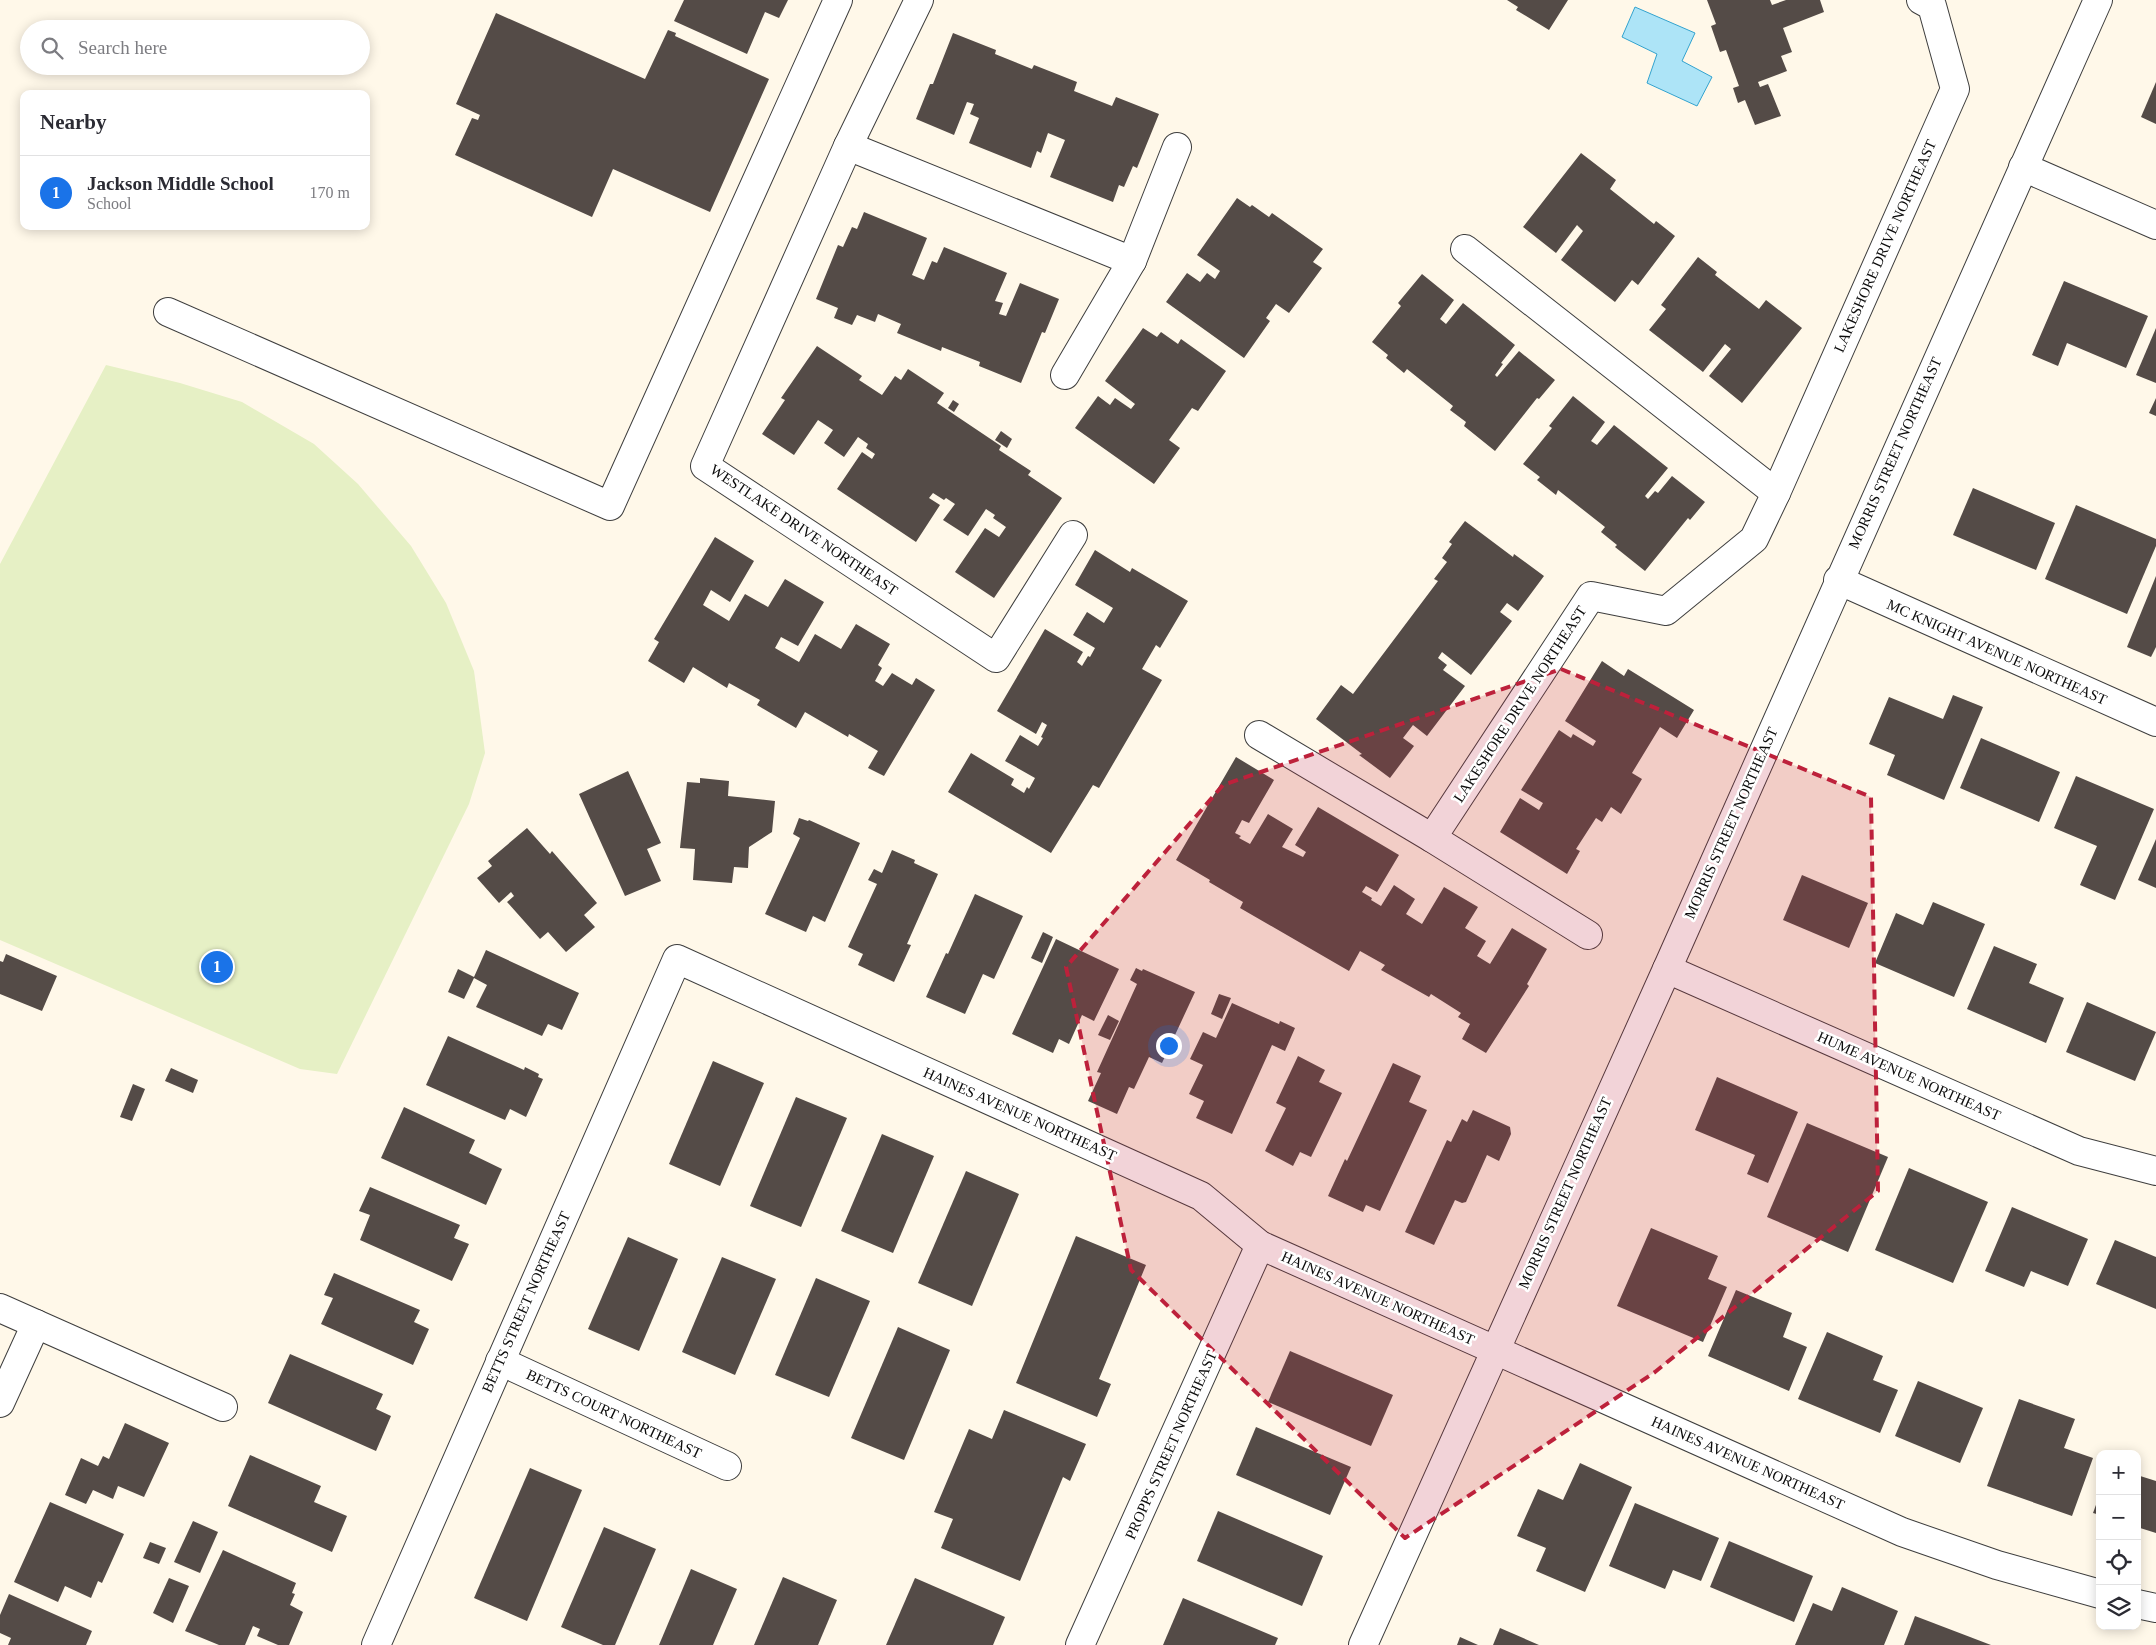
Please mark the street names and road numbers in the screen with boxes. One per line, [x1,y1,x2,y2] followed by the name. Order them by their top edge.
[1831,137,1939,355] street label: LAKESHORE DRIVE NORTHEAST
[1845,355,1945,551] street label: MORRIS STREET NORTHEAST
[707,461,901,599] street label: WESTLAKE DRIVE NORTHEAST
[1885,596,2109,708] street label: MC KNIGHT AVENUE NORTHEAST
[1450,603,1590,805] street label: LAKESHORE DRIVE NORTHEAST
[1681,725,1781,921] street label: MORRIS STREET NORTHEAST
[1815,1028,2003,1124] street label: HUME AVENUE NORTHEAST
[921,1064,1119,1164] street label: HAINES AVENUE NORTHEAST
[1515,1095,1615,1291] street label: MORRIS STREET NORTHEAST
[479,1209,573,1395] street label: BETTS STREET NORTHEAST
[1279,1248,1477,1348] street label: HAINES AVENUE NORTHEAST
[1122,1348,1220,1542] street label: PROPPS STREET NORTHEAST
[524,1366,704,1462] street label: BETTS COURT NORTHEAST
[1649,1413,1847,1513] street label: HAINES AVENUE NORTHEAST

